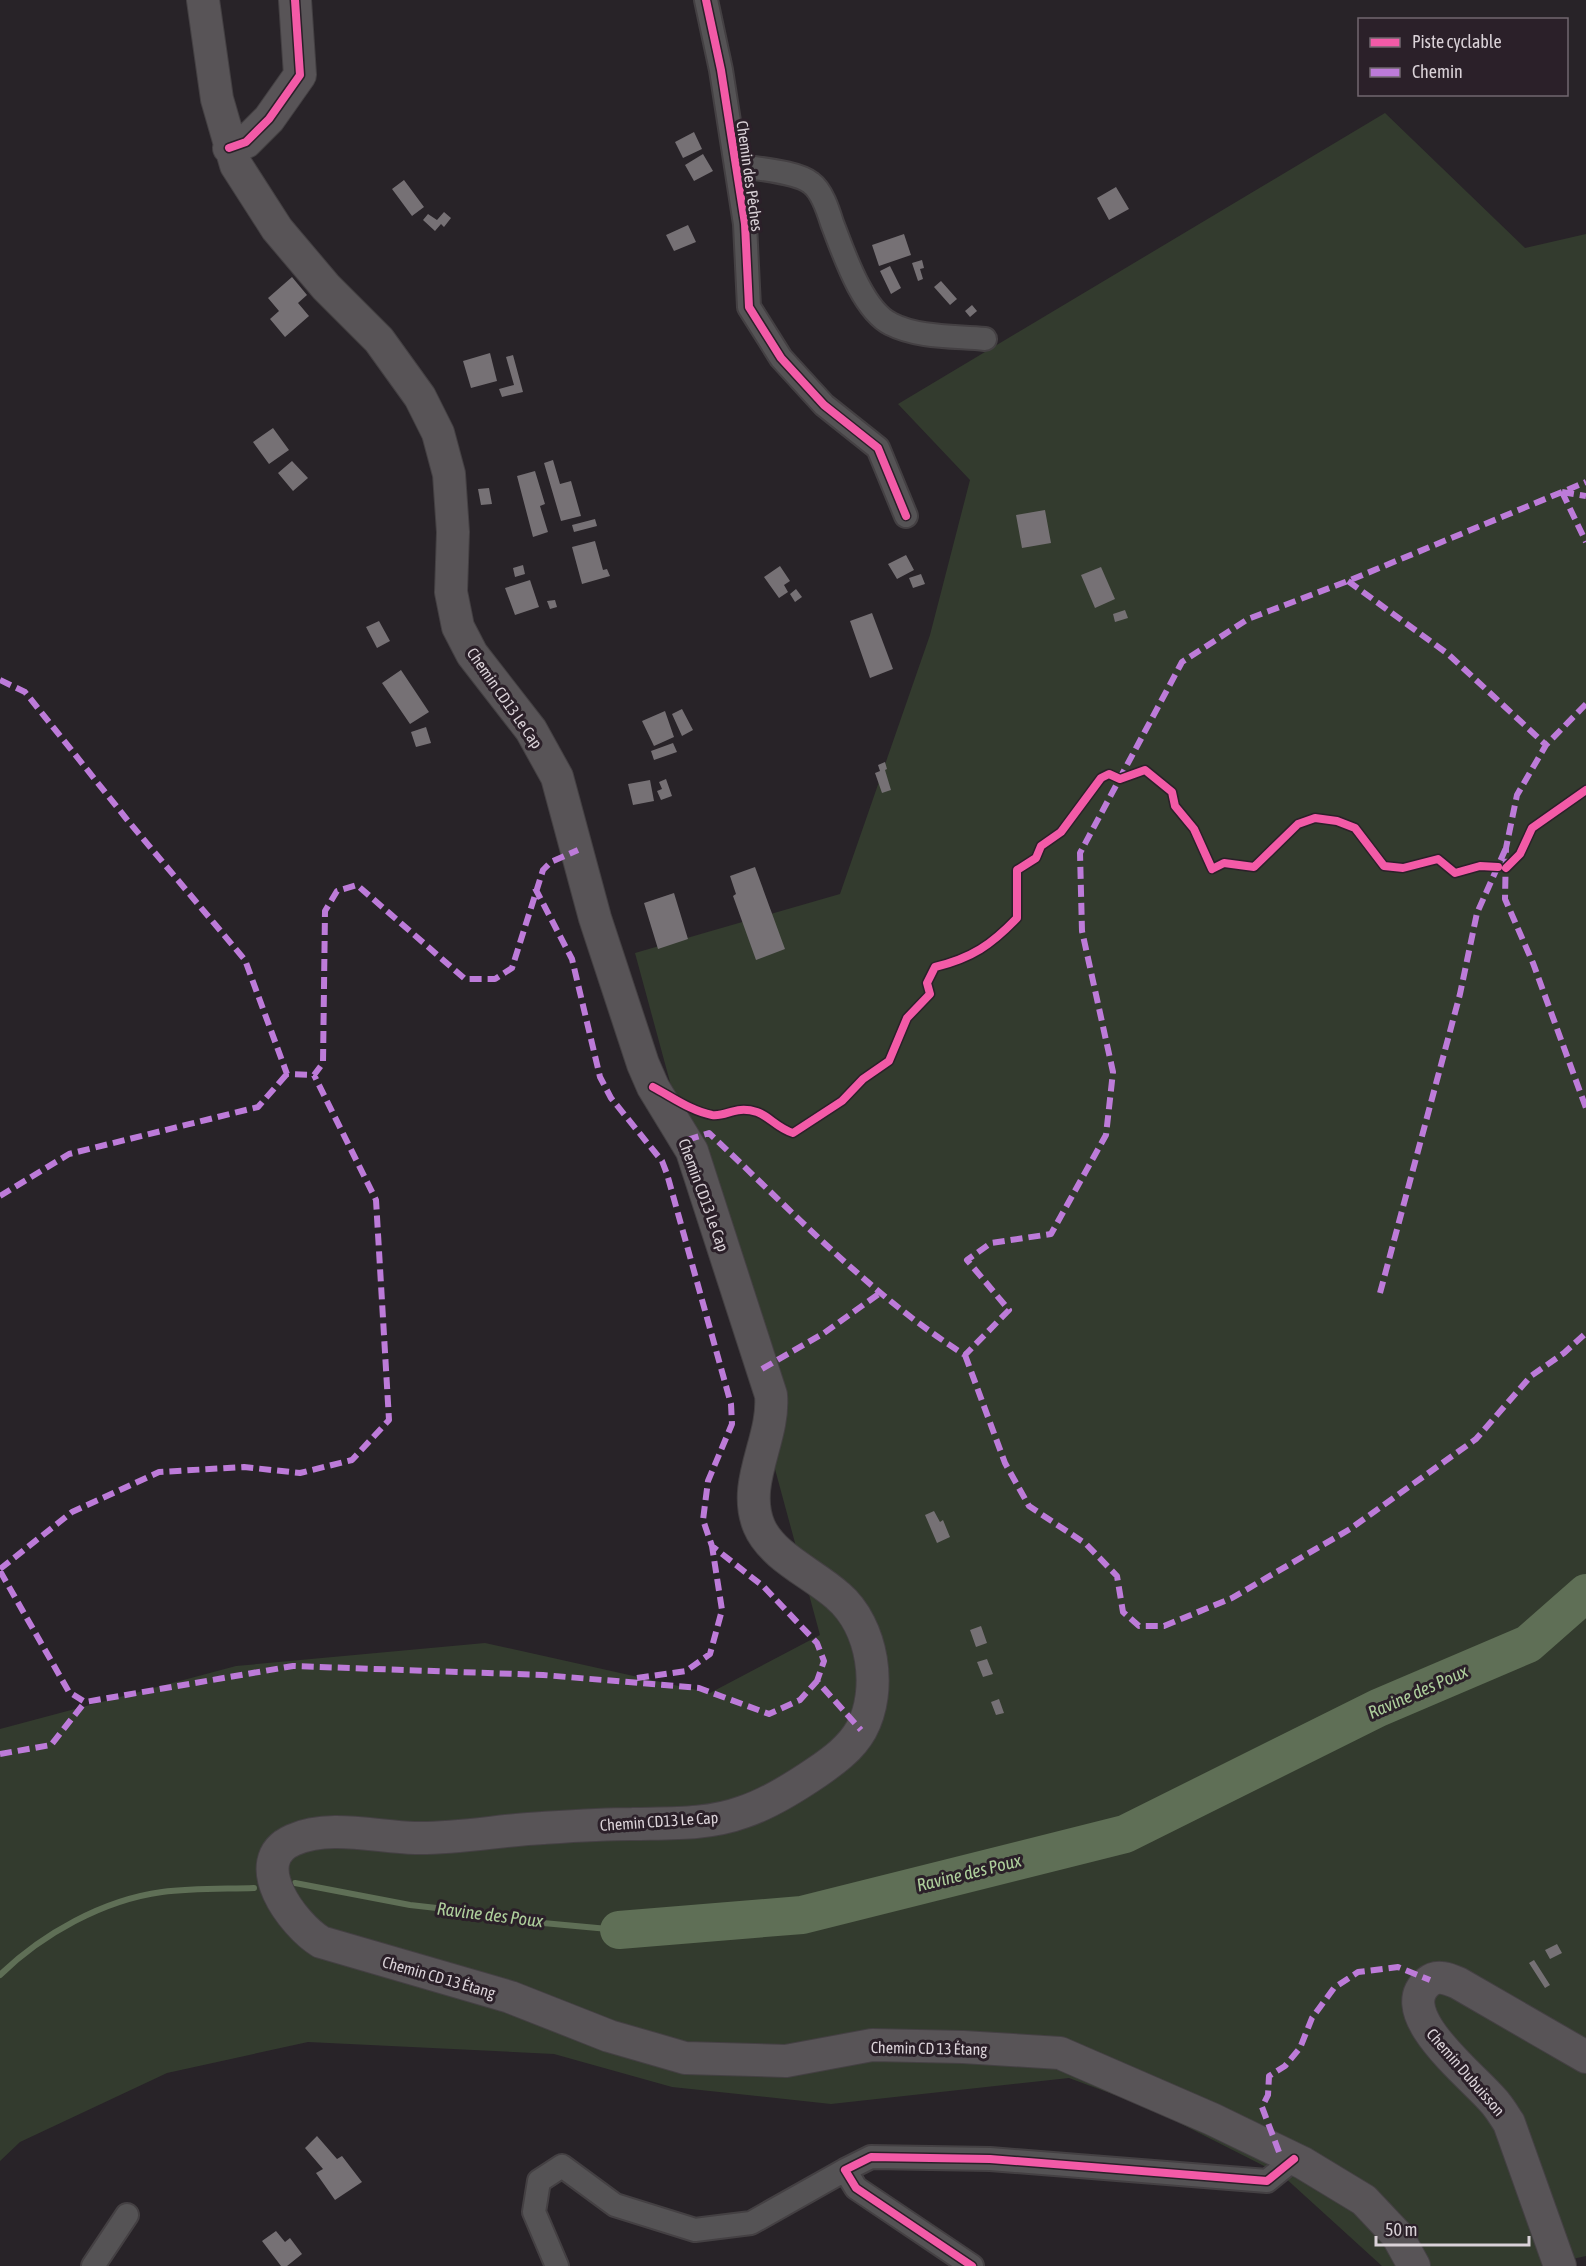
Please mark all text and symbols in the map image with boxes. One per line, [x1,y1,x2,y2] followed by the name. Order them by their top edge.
[1358,18,1568,96] legend
[1412,31,1502,52] text: Piste cyclable
[1412,61,1463,82] text: Chemin
[733,120,767,233] street label: Chemin des Pêches
[463,644,546,752] street label: Chemin CD13 Le Cap
[674,1136,733,1254] street label: Chemin CD13 Le Cap
[1365,1660,1472,1723] water label: Ravine des Poux
[599,1808,719,1835] street label: Chemin CD13 Le Cap
[914,1849,1024,1896] water label: Ravine des Poux
[436,1898,545,1932] water label: Ravine des Poux
[380,1952,498,2003] street label: Chemin CD 13 Étang
[1423,2025,1509,2119] street label: Chemin Dubuisson
[871,2038,987,2059] street label: Chemin CD 13 Étang
[1376,2209,1529,2247] scale bar
[1385,2219,1417,2240] text: 50 m

